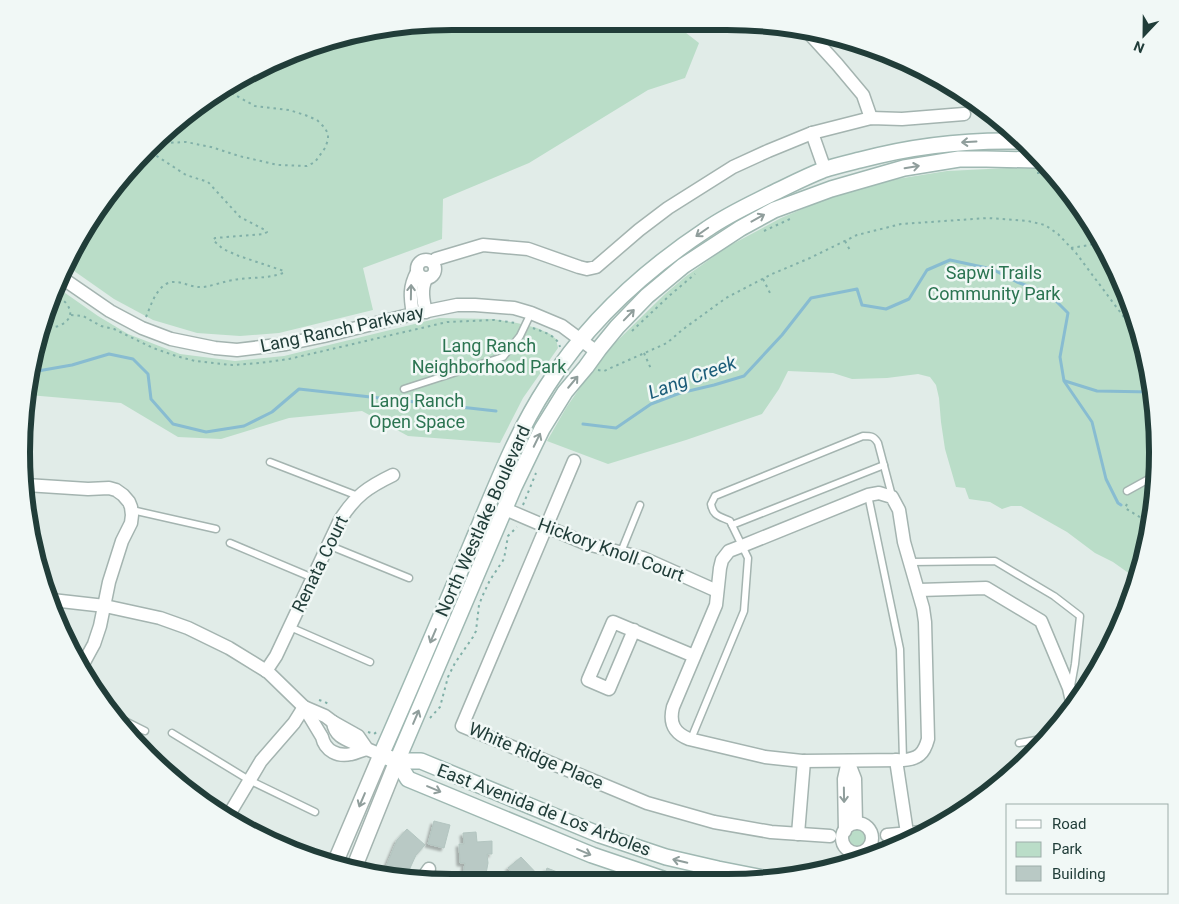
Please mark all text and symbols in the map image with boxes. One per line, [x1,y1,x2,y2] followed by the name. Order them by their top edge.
[1119,10,1169,60] north arrow
[1132,38,1147,56] text: N
[961,137,977,146] one-way arrow
[904,161,920,171] one-way arrow
[751,213,766,223] one-way arrow
[695,227,709,237] one-way arrow
[928,262,1061,304] park label: Sapwi Trails Community Park
[406,285,416,301] one-way arrow
[258,301,426,356] street label: Lang Ranch Parkway
[623,309,635,321] one-way arrow
[412,335,567,377] park label: Lang Ranch Neighborhood Park
[645,351,740,404] water label: Lang Creek
[568,376,579,389] one-way arrow
[369,390,465,432] park label: Lang Ranch Open Space
[431,422,534,620] street label: North Westlake Boulevard
[532,432,542,447] one-way arrow
[287,512,352,616] street label: Renata Court
[535,513,687,586] street label: Hickory Knoll Court
[428,628,437,643] one-way arrow
[411,710,421,725] one-way arrow
[466,718,607,793] street label: White Ridge Place
[434,759,654,860] street label: East Avenida de Los Arboles
[426,785,441,795] one-way arrow
[839,787,849,803] one-way arrow
[357,792,366,807] one-way arrow
[1006,804,1169,894] legend
[1052,815,1086,833] text: Road
[1052,840,1083,858] text: Park
[576,848,591,857] one-way arrow
[673,856,689,865] one-way arrow
[1052,865,1106,883] text: Building

